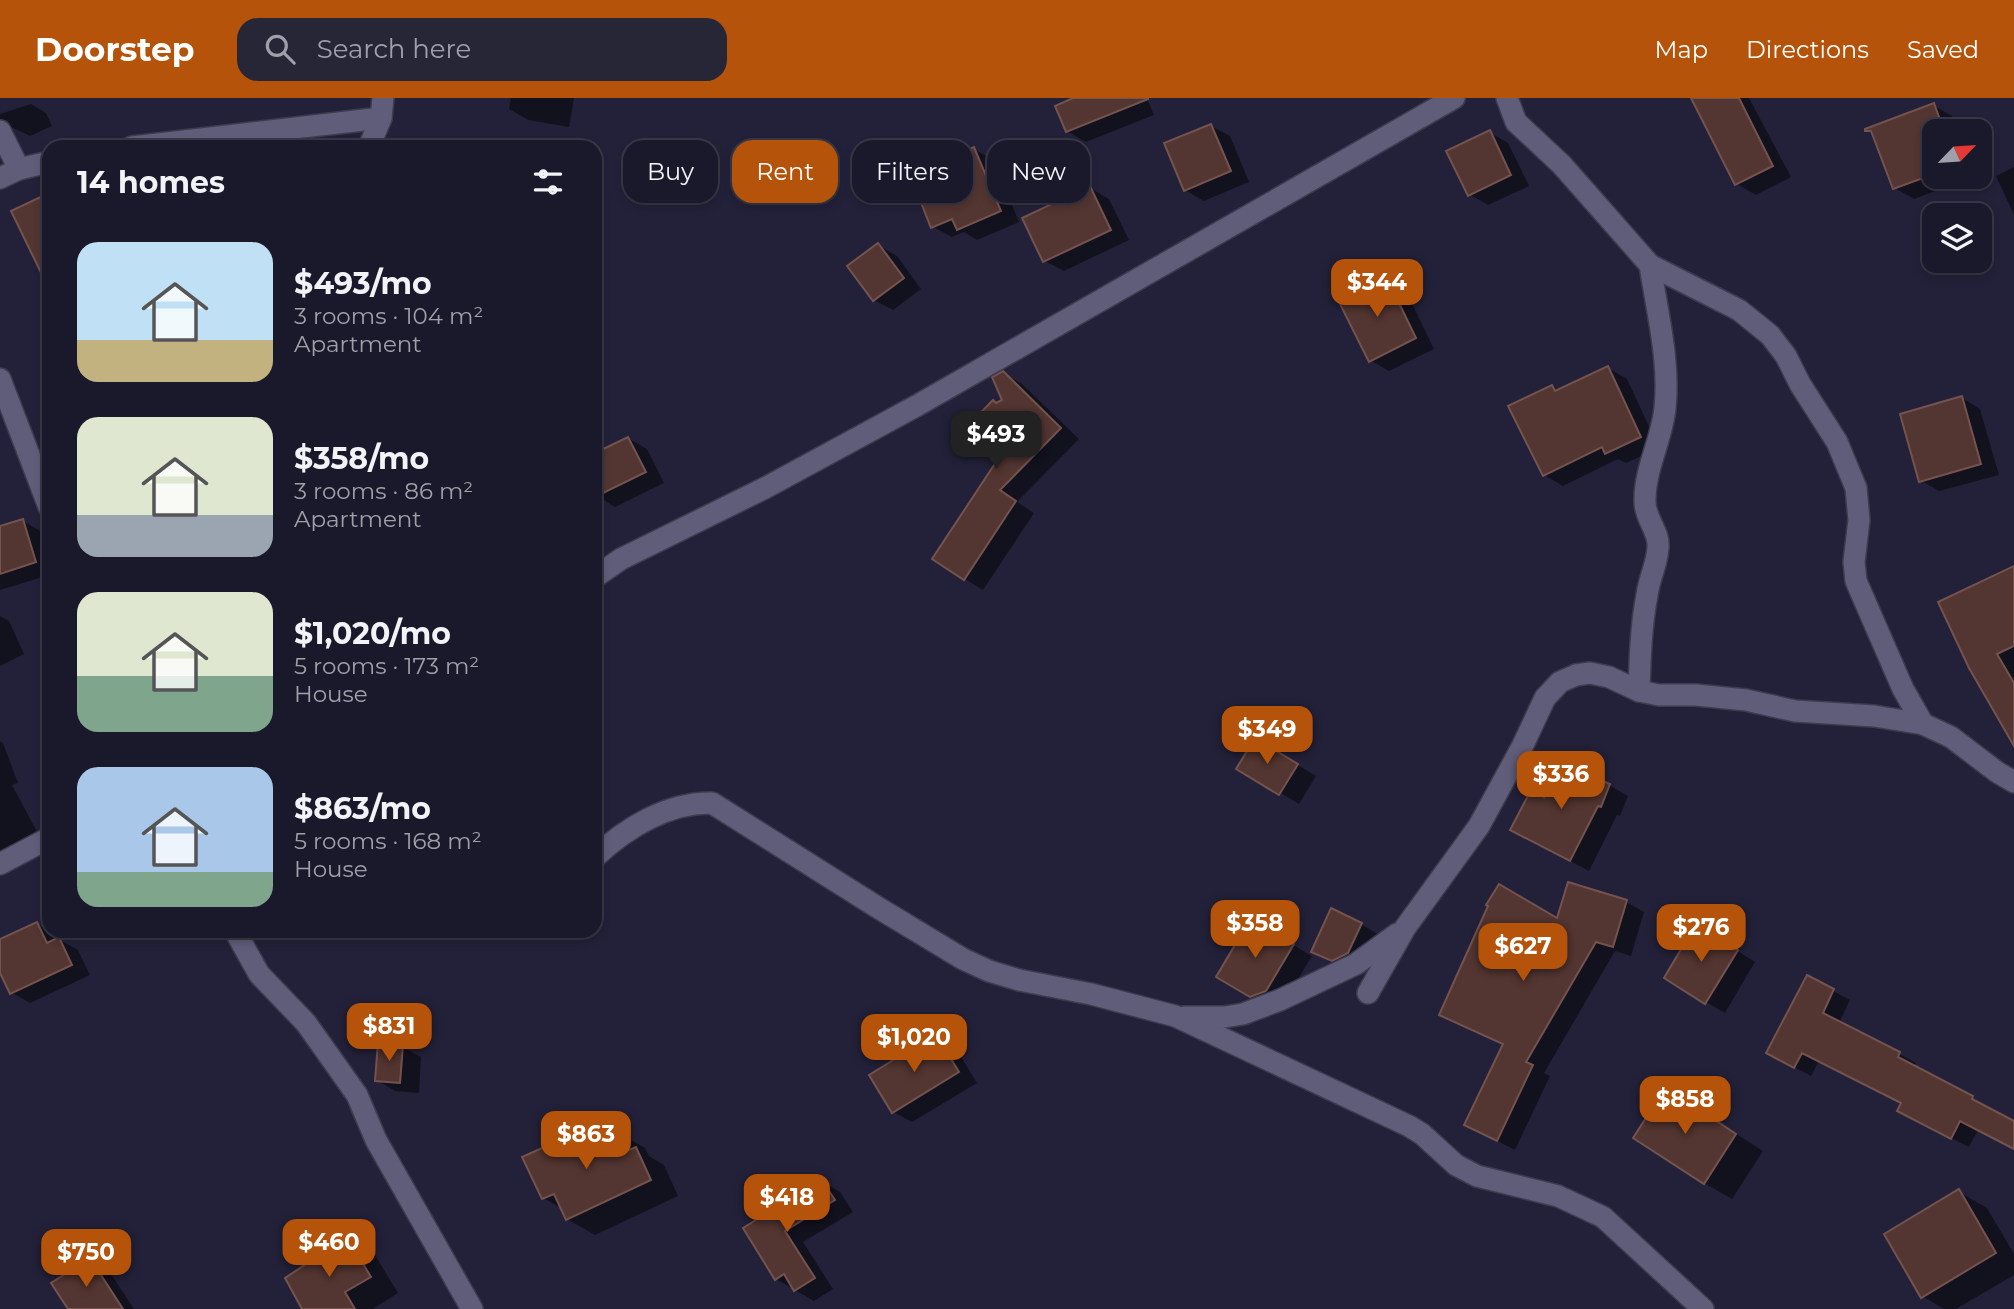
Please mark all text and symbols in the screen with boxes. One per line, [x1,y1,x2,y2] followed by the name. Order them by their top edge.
[237,18,727,81] search box
[35,29,195,69] text: Doorstep
[261,30,299,68] icon: search
[317,33,471,65] text: Search here
[1655,35,1708,64] text: Map
[1746,35,1869,64] text: Directions
[1907,35,1979,64] text: Saved
[1922,119,1992,189] north arrow
[1922,119,1992,273] map controls
[623,140,718,203] chip: Buy
[732,140,838,203] chip: Rent
[852,140,973,203] chip: Filters
[987,140,1090,203] chip: New
[529,163,567,201] icon: filters
[77,164,225,201] text: 14 homes
[1922,203,1992,273] button: layers
[1336,260,1418,319] pin: $344
[294,265,432,302] text: $493/mo
[1347,268,1407,296] text: $344
[133,270,217,354] icon: home
[294,302,483,330] text: 3 rooms · 104 m²
[294,330,422,358] text: Apartment
[955,412,1037,471] pin: $493
[967,420,1025,448] text: $493
[294,440,429,477] text: $358/mo
[133,445,217,529] icon: home
[294,477,473,505] text: 3 rooms · 86 m²
[294,505,422,533] text: Apartment
[294,615,451,652] text: $1,020/mo
[133,620,217,704] icon: home
[294,652,479,680] text: 5 rooms · 173 m²
[294,680,368,708] text: House
[1226,706,1308,766] pin: $349
[1238,715,1296,743] text: $349
[1520,752,1602,811] pin: $336
[1533,760,1589,788] text: $336
[294,790,431,827] text: $863/mo
[133,795,217,879] icon: home
[294,827,482,855] text: 5 rooms · 168 m²
[294,855,368,883] text: House
[1214,900,1296,960] pin: $358
[1660,904,1742,964] pin: $276
[1227,909,1283,937] text: $358
[1673,913,1729,941] text: $276
[1482,924,1564,983] pin: $627
[1494,932,1552,960] text: $627
[348,1004,430,1063] pin: $831
[363,1012,415,1040] text: $831
[857,1014,971,1074] pin: $1,020
[877,1023,951,1051] text: $1,020
[1644,1076,1726,1136] pin: $858
[1656,1085,1714,1113] text: $858
[545,1112,627,1171] pin: $863
[557,1120,615,1148] text: $863
[746,1174,828,1234] pin: $418
[760,1183,814,1211] text: $418
[288,1220,370,1279] pin: $460
[298,1228,360,1256] text: $460
[45,1230,127,1289] pin: $750
[57,1238,115,1266] text: $750

